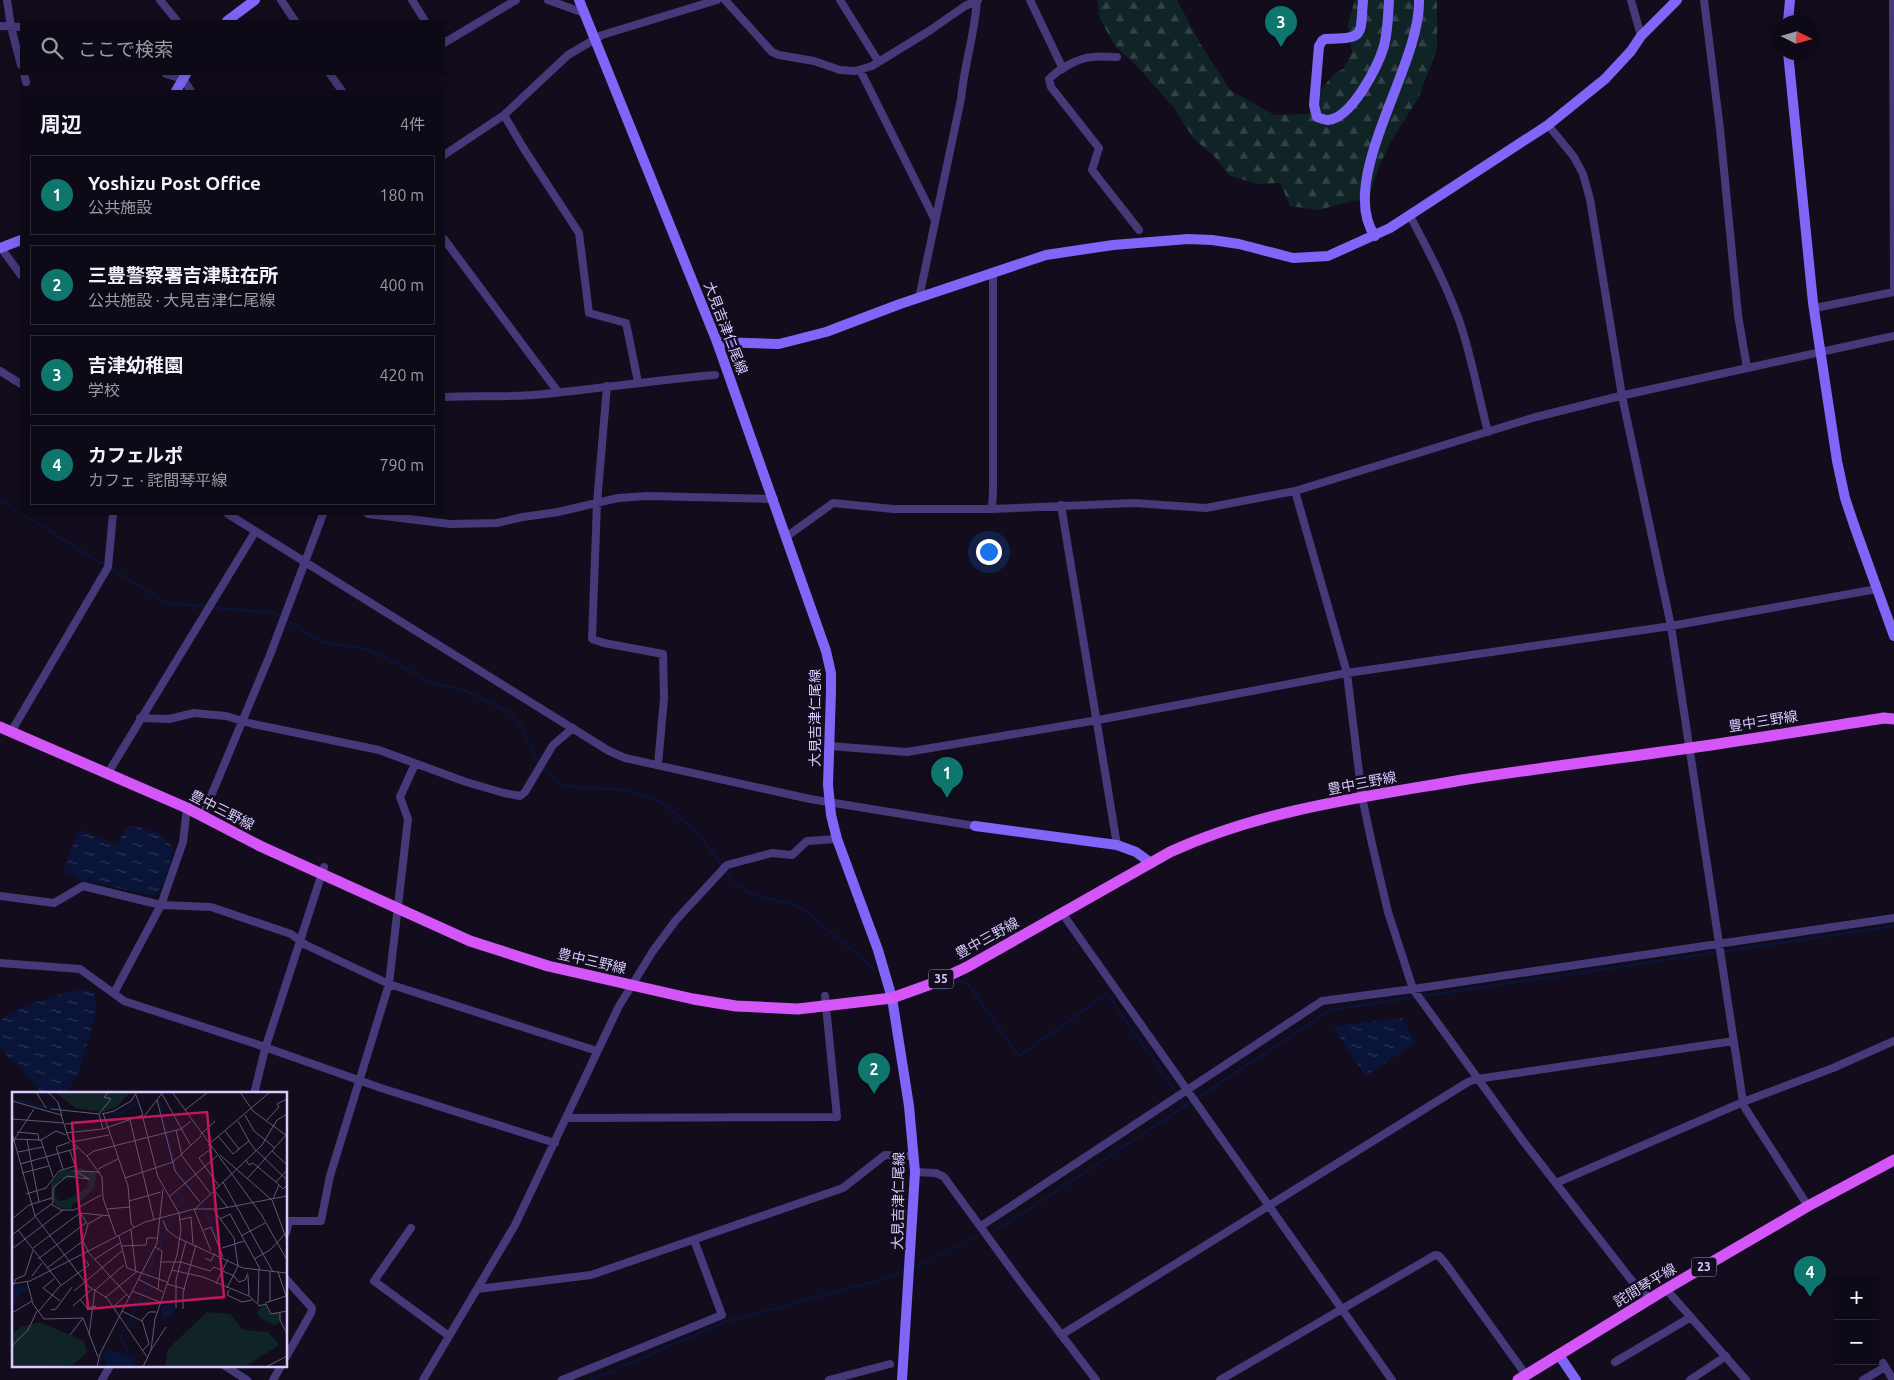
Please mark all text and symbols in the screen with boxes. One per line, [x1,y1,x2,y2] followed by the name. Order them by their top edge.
[1265,6,1297,47] pin: 3
[1774,15,1819,60] north arrow
[20,20,445,75] search box
[38,34,66,62] icon: search
[78,38,173,60] text: ここで検索
[40,112,82,136] text: 周辺
[400,115,425,133] text: 4件
[88,172,261,194] text: Yoshizu Post Office
[52,186,62,204] text: 1
[379,186,424,204] text: 180 m
[88,198,152,216] text: 公共施設
[88,264,278,286] text: 三豊警察署吉津駐在所
[52,276,62,294] text: 2
[379,276,424,294] text: 400 m
[701,279,751,377] street label: 大見吉津仁尾線
[88,291,275,309] text: 公共施設 · 大見吉津仁尾線
[88,354,183,376] text: 吉津幼稚園
[52,366,62,384] text: 3
[379,366,424,384] text: 420 m
[88,381,120,399] text: 学校
[88,444,183,466] text: カフェルポ
[52,456,62,474] text: 4
[379,456,424,474] text: 790 m
[88,471,227,489] text: カフェ · 詫間琴平線
[976,539,1002,565] your location
[807,669,823,767] street label: 大見吉津仁尾線
[1727,708,1799,734] street label: 豊中三野線
[931,757,963,798] pin: 1
[1326,768,1398,798] street label: 豊中三野線
[187,787,257,833] street label: 豊中三野線
[953,914,1021,962] street label: 豊中三野線
[556,945,628,977] street label: 豊中三野線
[928,970,954,989] road number: 35
[858,1053,890,1094] pin: 2
[12,1092,288,1368] inset map
[889,1152,907,1250] street label: 大見吉津仁尾線
[1794,1256,1826,1297] pin: 4
[1692,1258,1716,1276] road number: 23
[1611,1260,1679,1310] street label: 詫間琴平線
[1834,1275,1879,1365] map controls
[1834,1275,1879,1320] button: +
[1834,1320,1879,1365] button: −

